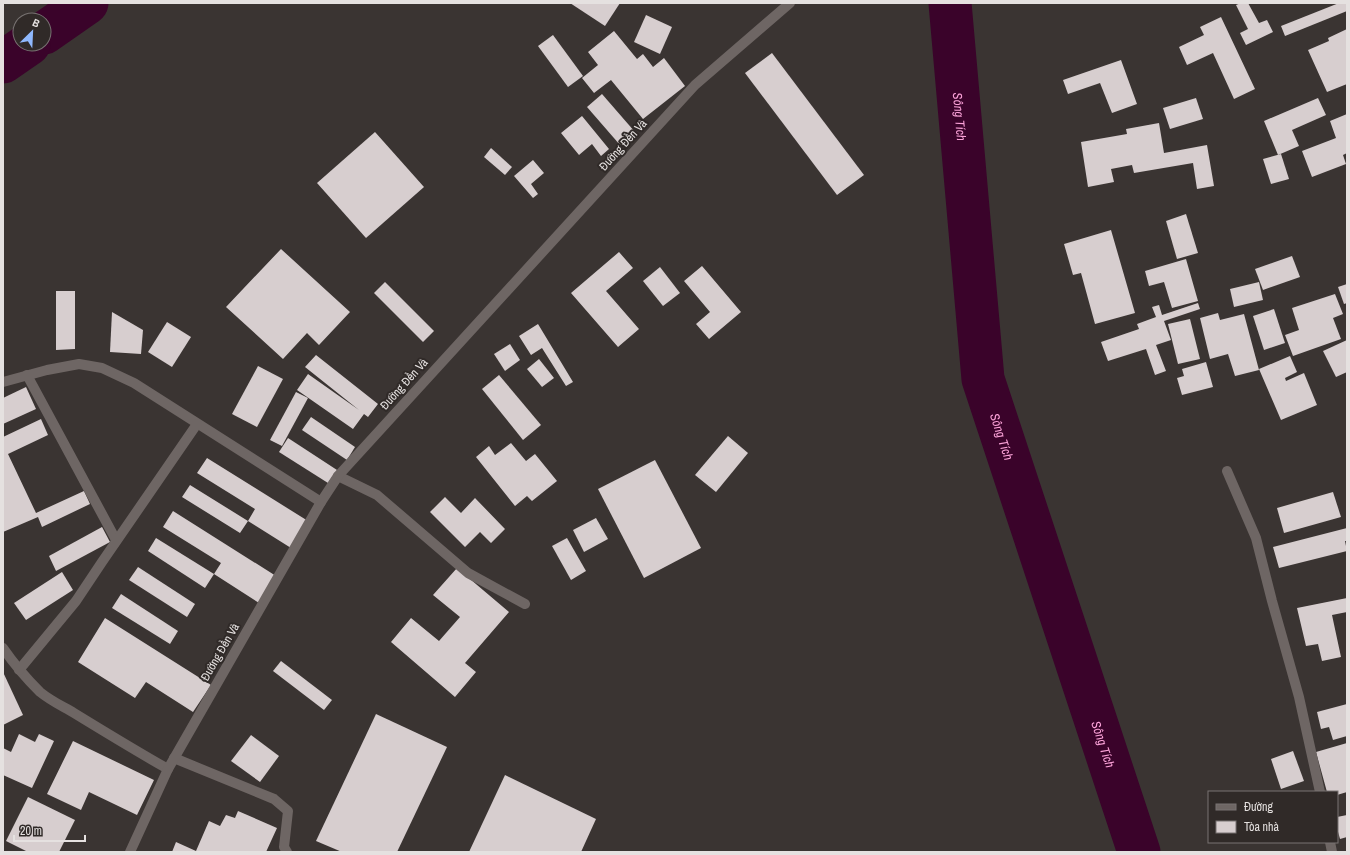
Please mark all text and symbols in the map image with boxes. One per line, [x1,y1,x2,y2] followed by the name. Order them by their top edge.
[12,12,52,52] north arrow
[30,15,42,31] text: B
[949,92,970,142] water label: Sông Tích
[596,116,651,174] street label: Đường Đền Và
[377,355,432,413] street label: Đường Đền Và
[986,411,1017,462] water label: Sông Tích
[197,620,243,684] street label: Đường Đền Và
[1087,719,1119,770] water label: Sông Tích
[1208,791,1338,843] legend
[1244,799,1274,815] text: Đường
[14,817,85,843] scale bar
[1244,819,1280,835] text: Tòa nhà
[20,823,42,839] text: 20 m

